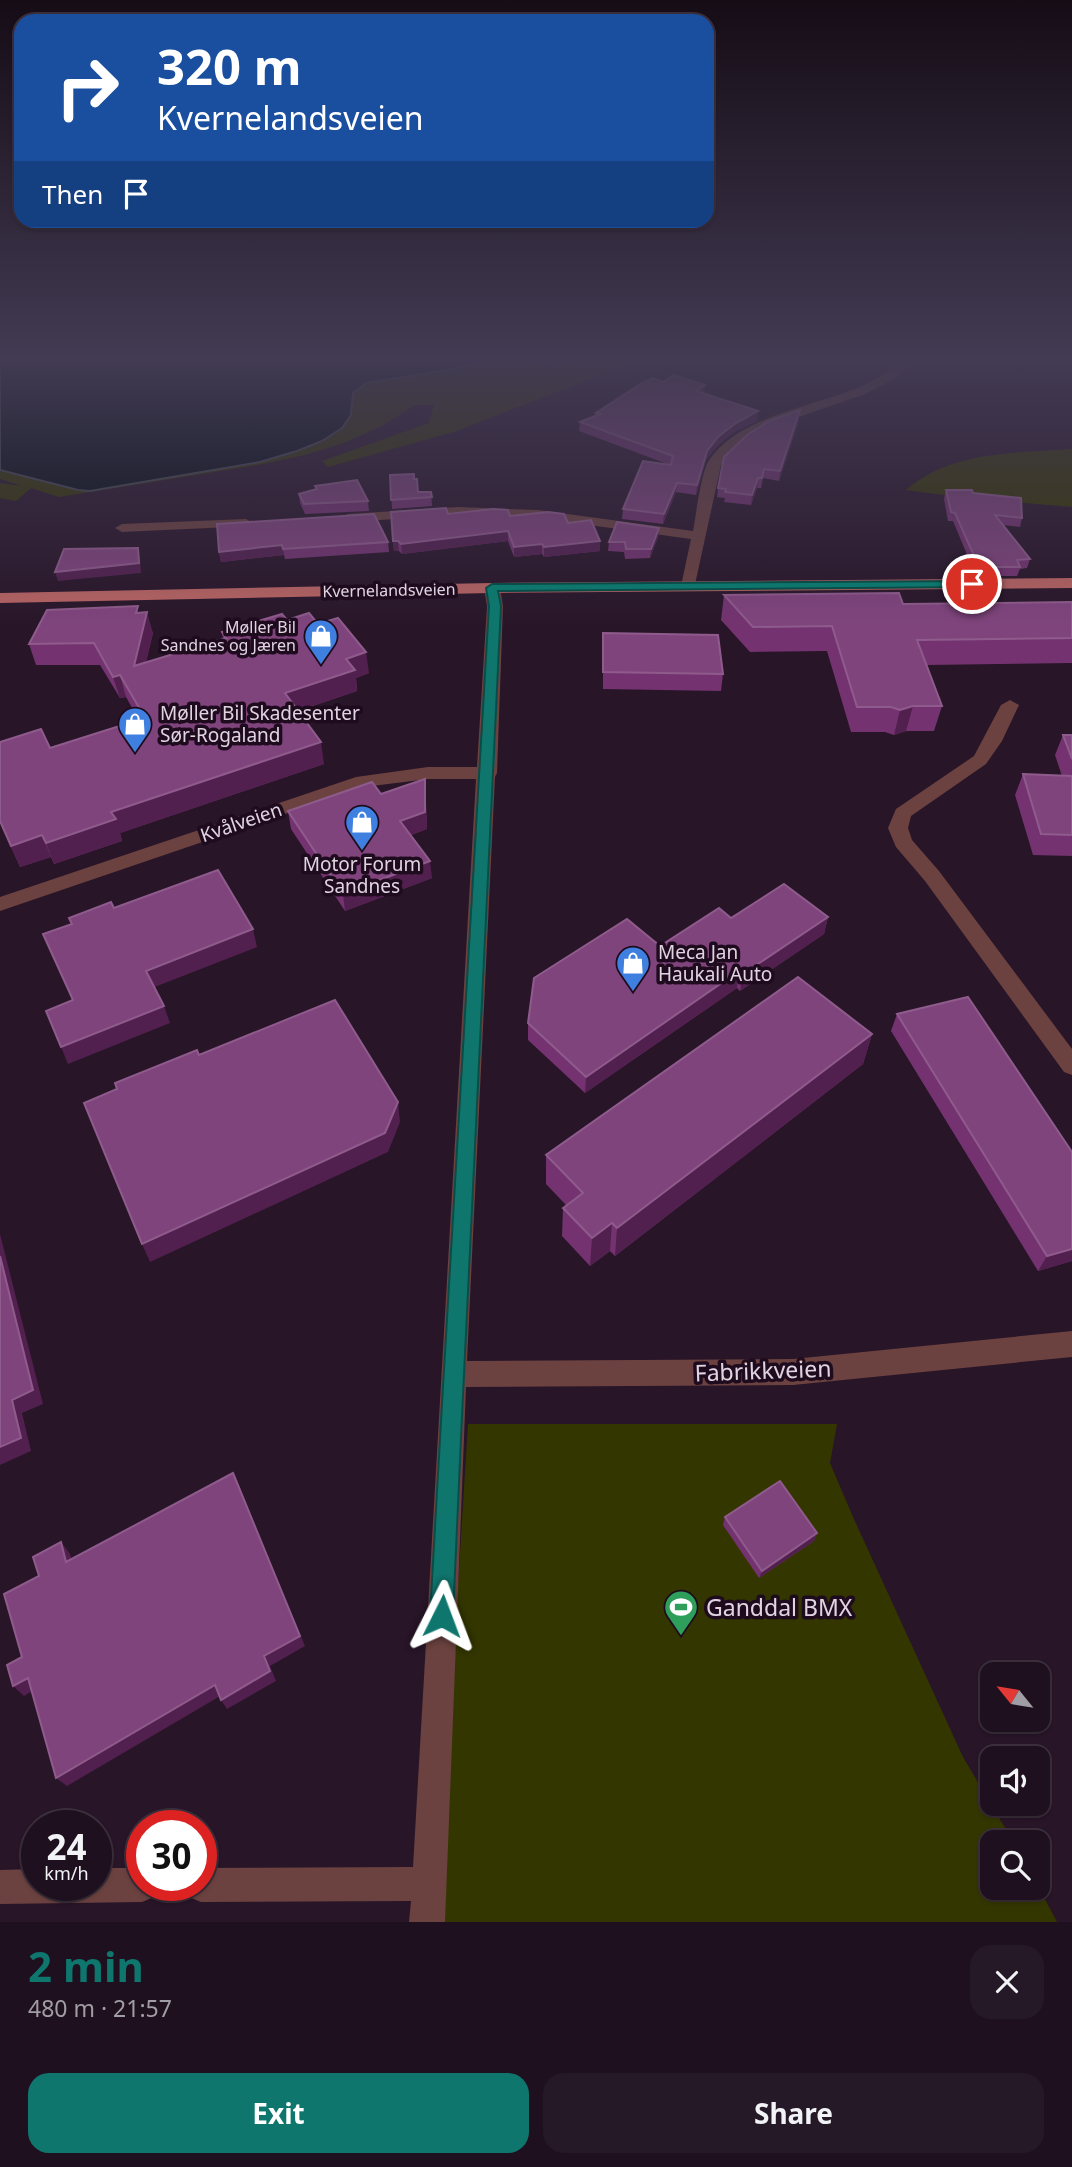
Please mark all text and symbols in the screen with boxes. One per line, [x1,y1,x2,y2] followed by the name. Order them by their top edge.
[157,33,302,99] text: 320 m
[42,42,133,133] icon: right
[157,96,424,139] text: Kvernelandsveien
[117,175,155,213] icon: arrive
[42,176,103,212] text: Then
[942,554,1002,614] pin
[953,565,991,603] icon: arrive
[322,578,456,602] street label: Kvernelandsveien
[161,616,296,656] place label: Møller Bil Sandnes og Jæren
[302,617,340,666] shop icon: Møller Bil Sandnes og Jæren
[160,700,360,748] place label: Møller Bil Skadesenter Sør-Rogaland
[116,705,154,754] shop icon: Møller Bil Skadesenter Sør-Rogaland
[197,796,285,848] street label: Kvålveien
[343,803,381,852] shop icon: Motor Forum Sandnes
[303,851,421,899] place label: Motor Forum Sandnes
[658,939,772,987] place label: Meca Jan Haukali Auto
[614,944,652,993] shop icon: Meca Jan Haukali Auto
[694,1352,832,1388] street label: Fabrikkveien
[405,1579,479,1653] position arrow
[662,1588,700,1637] sports icon: Ganddal BMX
[706,1591,853,1623] place label: Ganddal BMX
[980,1662,1050,1732] north arrow
[980,1662,1050,1900] map controls
[980,1746,1050,1816] button: sound
[126,1810,217,1901] speed limit sign: 30
[46,1823,87,1870] text: 24
[980,1830,1050,1900] button: search
[44,1861,89,1885] text: km/h
[28,1937,144,1994] text: 2 min
[970,1945,1044,2019] button: close
[28,1992,172,2024] text: 480 m · 21:57
[28,2073,529,2153] button: Exit
[543,2073,1044,2153] button: Share

